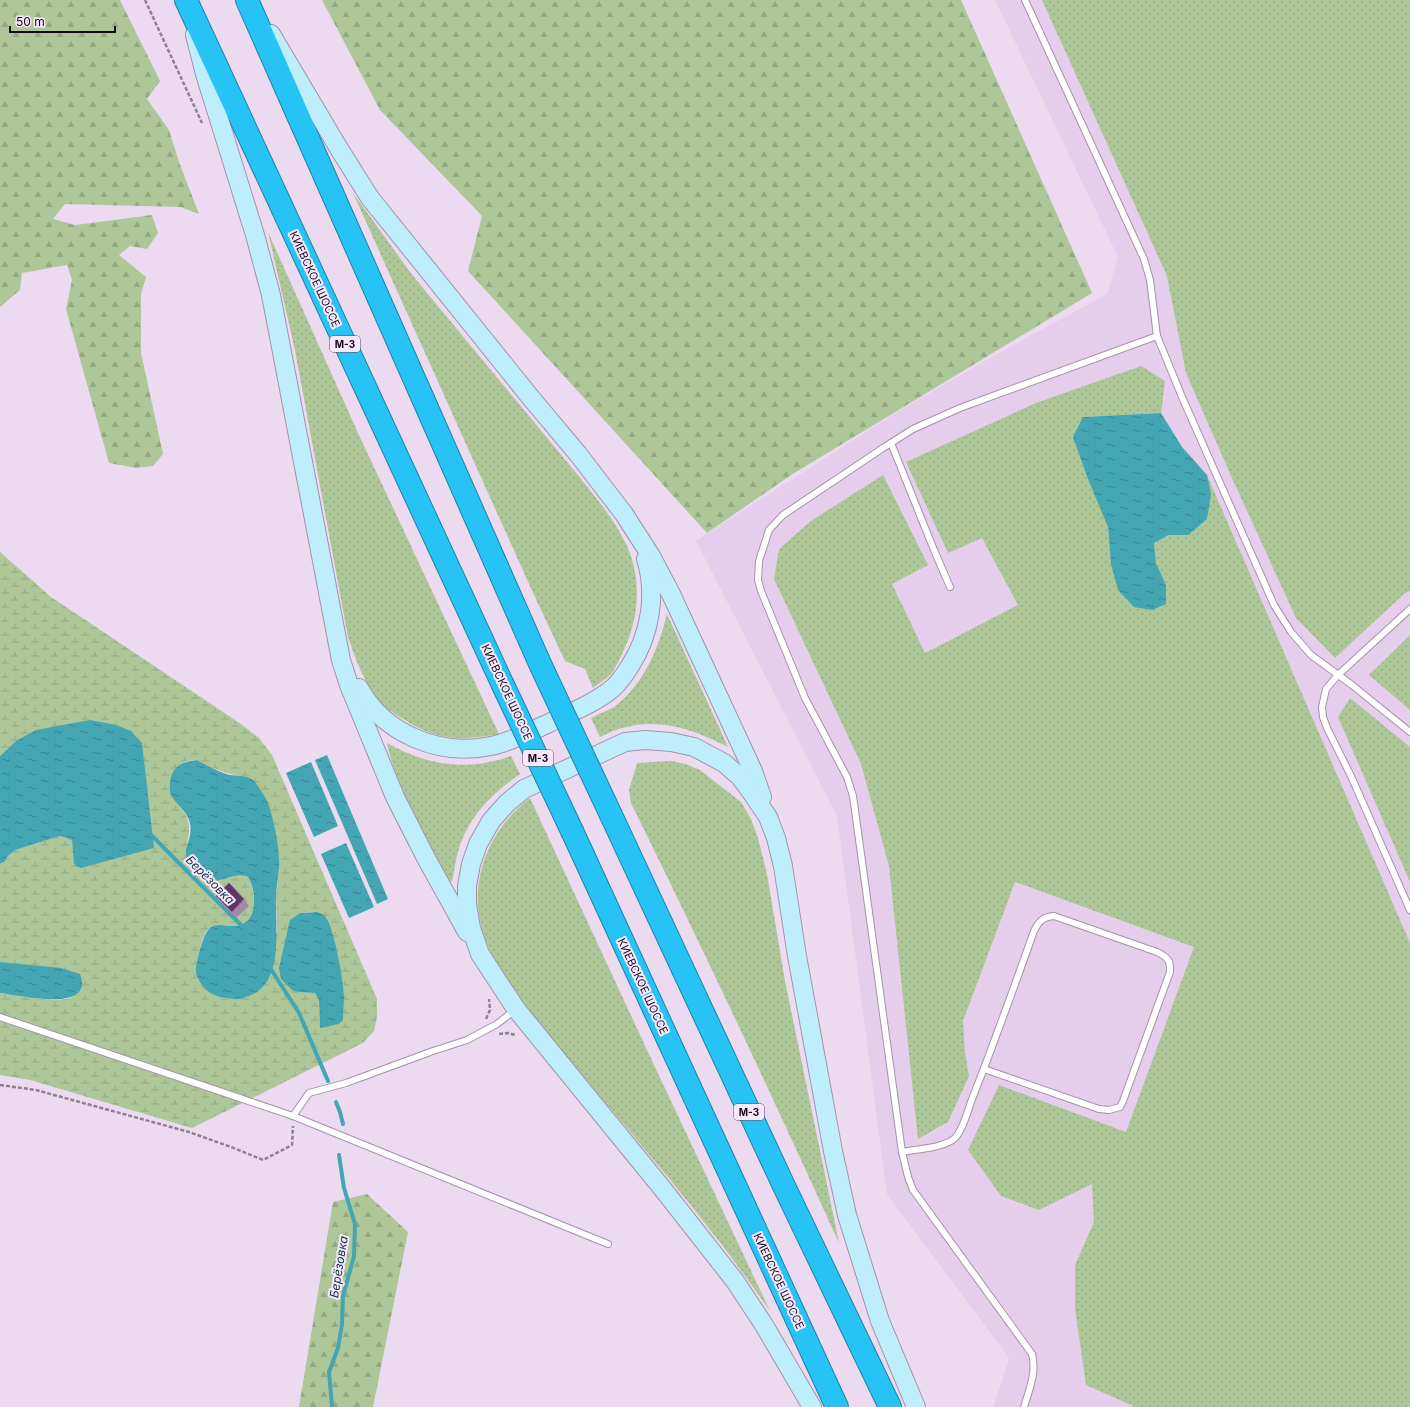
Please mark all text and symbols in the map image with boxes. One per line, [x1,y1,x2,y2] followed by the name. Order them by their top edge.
[10,8,115,34] scale bar
[16,14,45,29] text: 50 m
[287,229,343,329] street label: КИЕВСКОЕ ШОССЕ
[330,336,360,352] road number: М-3
[479,642,535,742] street label: КИЕВСКОЕ ШОССЕ
[523,750,553,766] road number: М-3
[183,852,238,907] water label: Берёзовка
[615,936,671,1036] street label: КИЕВСКОЕ ШОССЕ
[734,1104,764,1120] road number: М-3
[751,1231,807,1331] street label: КИЕВСКОЕ ШОССЕ
[326,1235,351,1299] water label: Берёзовка

